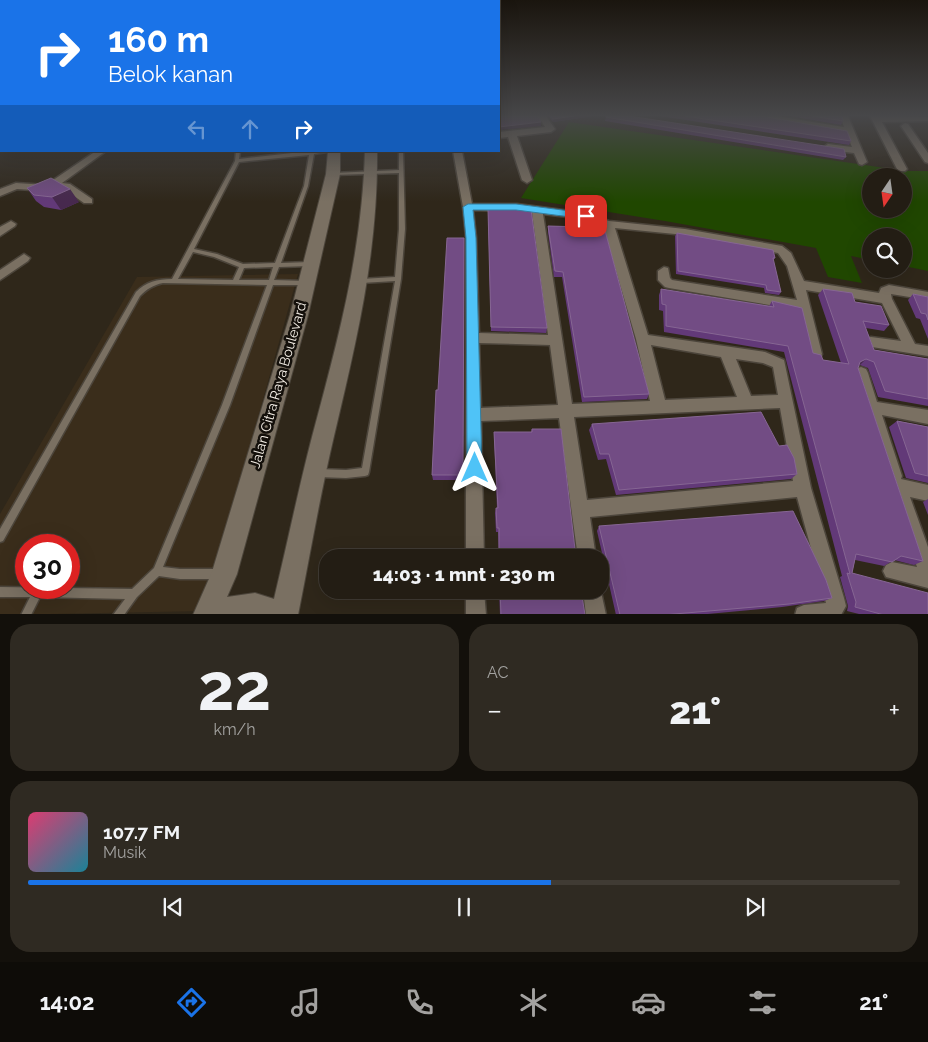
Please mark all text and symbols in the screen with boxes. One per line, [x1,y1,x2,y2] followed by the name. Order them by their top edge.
[108,19,209,60] text: 160 m
[25,20,90,85] icon: right
[108,61,233,87] text: Belok kanan
[183,115,211,143] icon: left
[236,115,264,143] icon: ahead
[289,115,317,143] icon: right
[862,168,912,218] north arrow
[862,168,912,278] map controls
[565,195,607,237] pin
[572,202,600,230] icon: arrive
[862,228,912,278] button: search
[247,300,309,470] street label: Jalan Citra Raya Boulevard
[448,441,500,493] position arrow
[15,534,80,599] speed limit sign: 30
[373,563,555,585] text: 14:03 · 1 mnt · 230 m
[198,649,271,725] text: 22
[487,663,508,682] text: AC
[669,688,721,733] text: 21°
[487,694,502,727] text: −
[888,694,900,727] text: +
[213,720,256,739] text: km/h
[103,821,180,843] text: 107.7 FM
[103,843,146,862] text: Musik
[159,893,187,921] icon: previous
[450,893,478,921] icon: pause
[741,893,769,921] icon: next
[174,985,209,1020] icon: directions
[288,985,323,1020] icon: music
[402,985,437,1020] icon: phone
[516,985,551,1020] icon: climate
[631,985,666,1020] icon: car
[745,985,780,1020] icon: filters
[40,989,94,1015] text: 14:02
[859,989,888,1015] text: 21°

